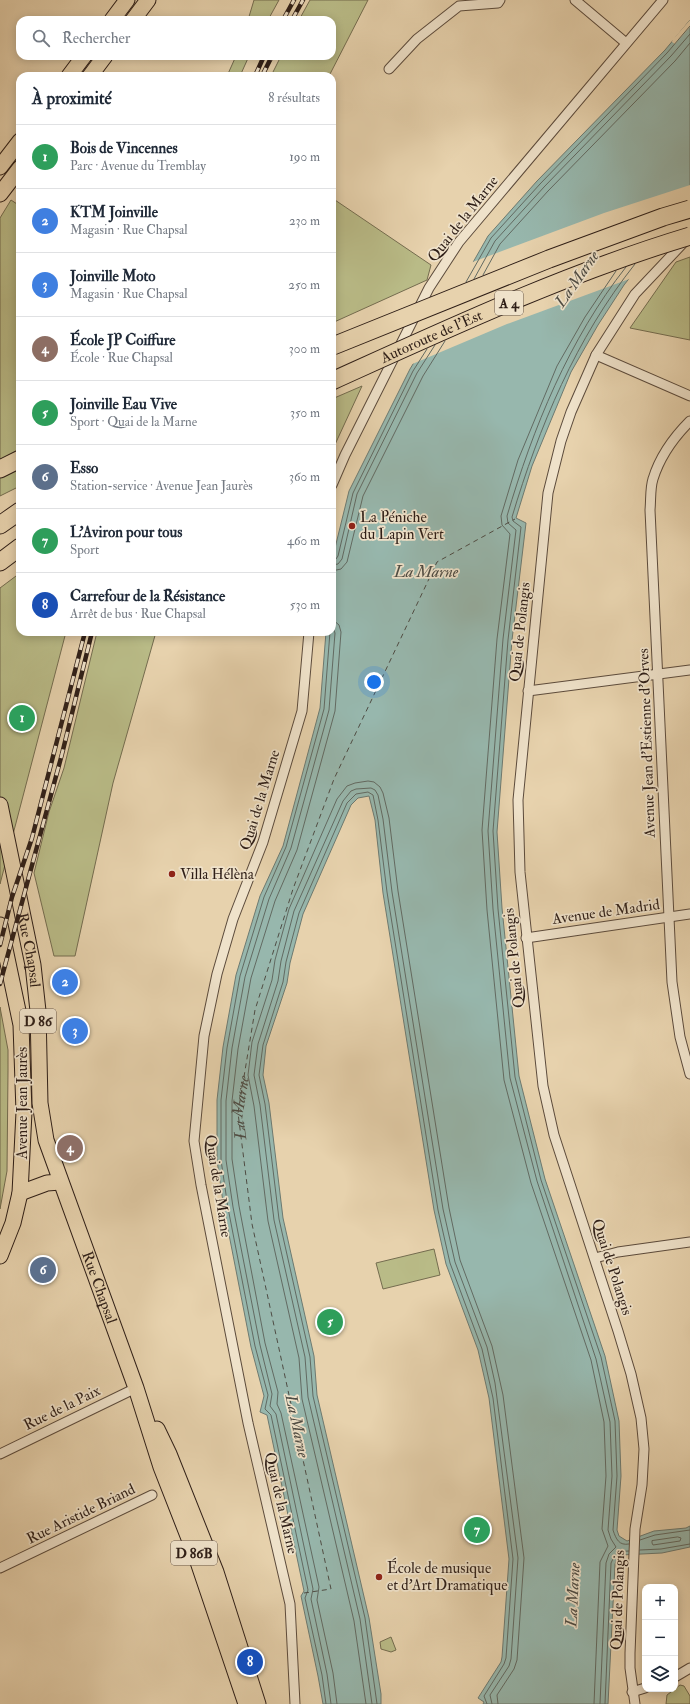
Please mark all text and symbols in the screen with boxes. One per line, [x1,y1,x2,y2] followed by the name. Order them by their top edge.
[16,16,336,60] search box
[30,27,52,49] icon: search
[62,29,130,48] text: Rechercher
[32,88,112,109] text: À proximité
[268,90,320,106] text: 8 résultats
[70,139,178,158] text: Bois de Vincennes
[43,149,47,165] text: 1
[289,149,320,165] text: 190 m
[70,158,206,174] text: Parc · Avenue du Tremblay
[424,172,502,266] street label: Quai de la Marne
[70,203,158,222] text: KTM Joinville
[42,213,48,229] text: 2
[289,213,320,229] text: 230 m
[70,222,188,238] text: Magasin · Rue Chapsal
[550,246,604,312] water label: La Marne
[70,267,156,286] text: Joinville Moto
[43,277,48,293] text: 3
[288,277,320,293] text: 250 m
[70,286,188,302] text: Magasin · Rue Chapsal
[495,291,523,315] road number: A 4
[377,305,485,368] street label: Autoroute de l’Est
[70,331,176,350] text: École JP Coiffure
[41,341,49,357] text: 4
[289,341,320,357] text: 300 m
[70,350,173,366] text: École · Rue Chapsal
[70,395,177,414] text: Joinville Eau Vive
[42,405,48,421] text: 5
[290,405,320,421] text: 350 m
[70,414,197,430] text: Sport · Quai de la Marne
[70,459,98,478] text: Esso
[42,469,48,485] text: 6
[289,469,320,485] text: 360 m
[70,478,253,494] text: Station-service · Avenue Jean Jaurès
[360,508,444,545] place label: La Péniche du Lapin Vert
[347,521,357,531] marker: La Péniche du Lapin Vert
[70,523,182,542] text: L'Aviron pour tous
[42,533,48,549] text: 7
[287,533,320,549] text: 460 m
[70,542,99,558] text: Sport
[393,562,459,582] water label: La Marne
[505,581,535,683] street label: Quai de Polangis
[70,587,225,606] text: Carrefour de la Résistance
[42,597,48,613] text: 8
[290,597,320,613] text: 530 m
[70,606,206,622] text: Arrêt de bus · Rue Chapsal
[634,648,661,839] street label: Avenue Jean d'Estienne d'Orves
[364,672,384,692] your location
[9,703,35,733] pin: 1
[236,748,284,852] street label: Quai de la Marne
[180,865,255,884] place label: Villa Hélèna
[167,869,177,879] marker: Villa Hélèna
[550,895,662,929] street label: Avenue de Madrid
[499,907,529,1009] street label: Quai de Polangis
[13,911,45,988] street label: Rue Chapsal
[52,967,78,997] pin: 2
[20,1009,56,1033] road number: D 86
[62,1016,88,1046] pin: 3
[13,1047,33,1160] street label: Avenue Jean Jaurès
[227,1074,254,1142] water label: La Marne
[57,1133,83,1163] pin: 4
[200,1133,236,1239] street label: Quai de la Marne
[587,1216,637,1318] street label: Quai de Polangis
[78,1249,121,1326] street label: Rue Chapsal
[30,1255,56,1285] pin: 6
[317,1307,343,1337] pin: 5
[21,1381,104,1435] street label: Rue de la Paix
[280,1392,314,1460] water label: La Marne
[260,1450,302,1556] street label: Quai de la Marne
[24,1479,139,1548] street label: Rue Aristide Briand
[464,1515,490,1545] pin: 7
[171,1541,217,1565] road number: D 86B
[607,1550,629,1650] street label: Quai de Polangis
[387,1557,507,1595] place label: École de musique et d’Art Dramatique
[561,1562,585,1629] water label: La Marne
[374,1572,384,1582] marker: École de musique et d’Art Dramatique
[642,1584,678,1692] map controls
[642,1584,678,1620] button: +
[642,1620,678,1656] button: −
[237,1647,263,1677] pin: 8
[642,1656,678,1692] button: layers

